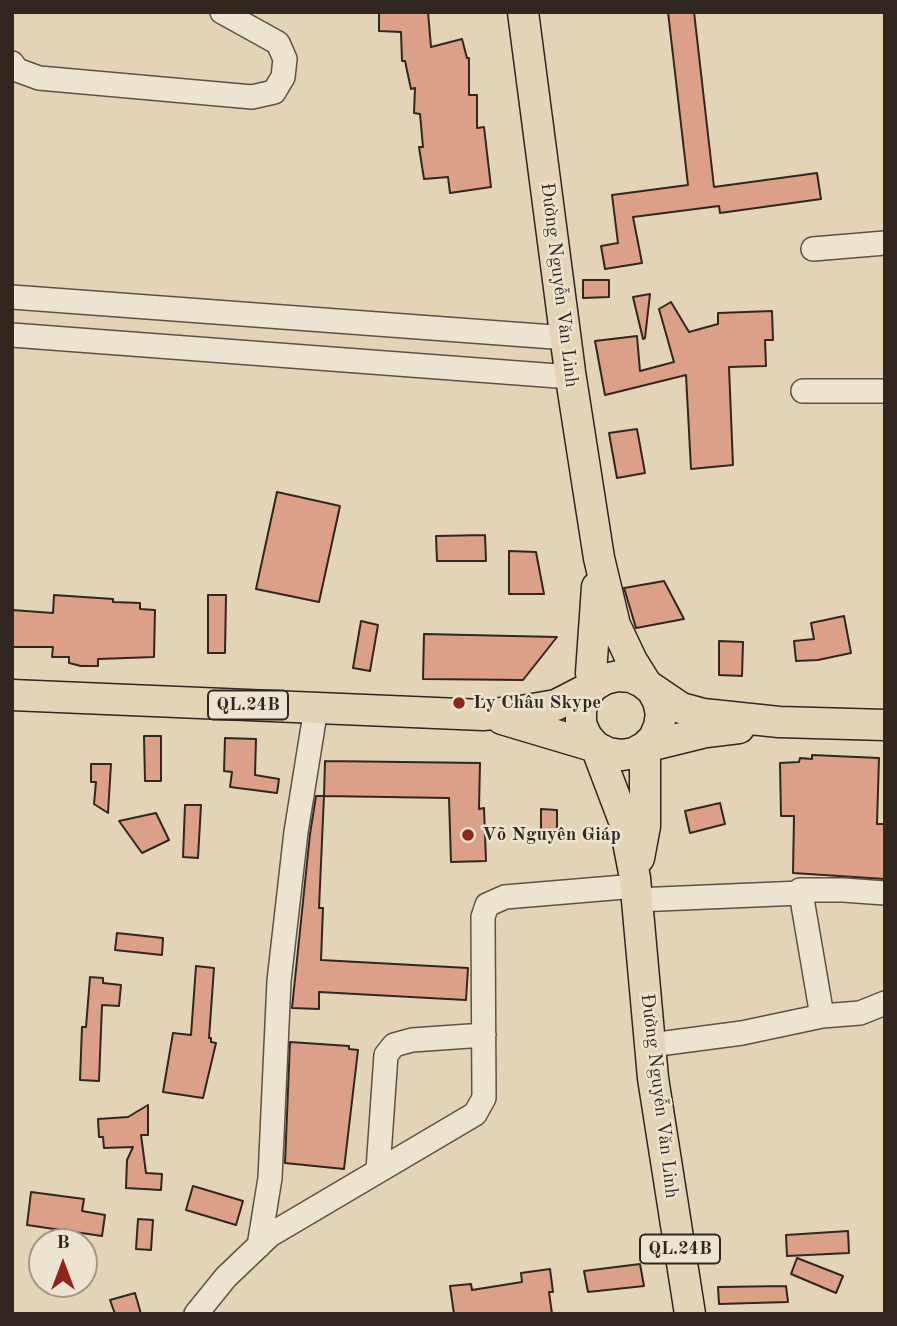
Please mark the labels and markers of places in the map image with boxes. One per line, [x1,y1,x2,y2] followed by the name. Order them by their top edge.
[473,692,601,714] place label: Ly Châu Skype
[451,695,467,711] marker: Ly Châu Skype
[482,824,621,846] place label: Võ Nguyên Giáp
[460,827,476,843] marker: Võ Nguyên Giáp

